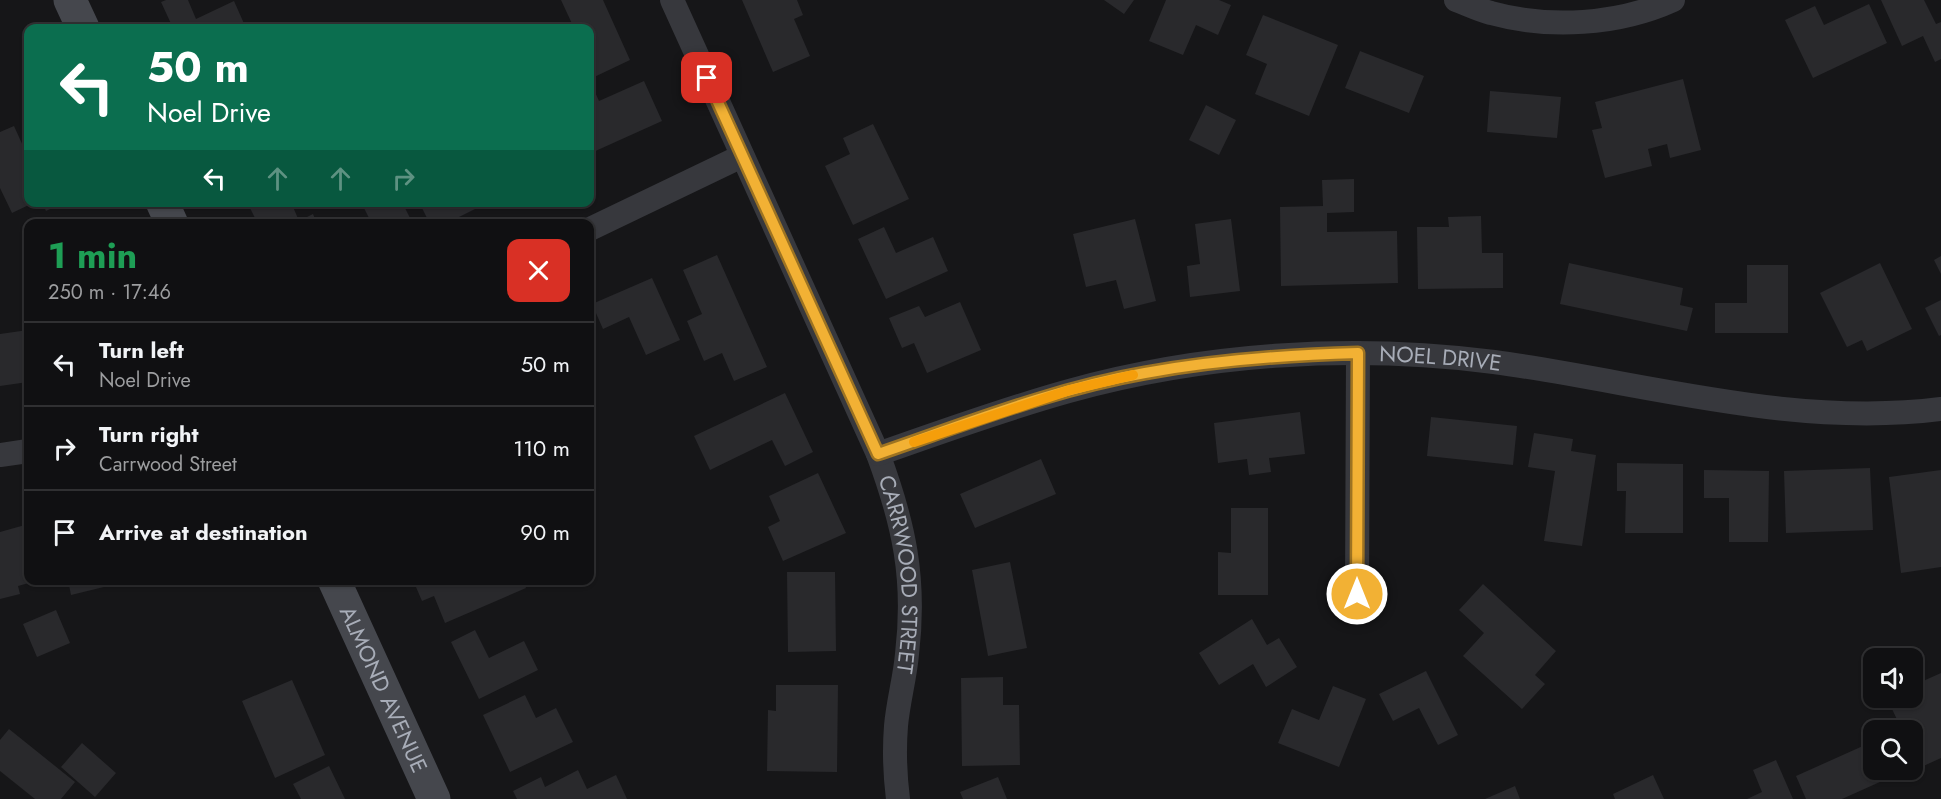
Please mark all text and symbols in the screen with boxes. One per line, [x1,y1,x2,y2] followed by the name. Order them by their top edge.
[147,37,249,98] text: 50 m
[48,48,126,126] icon: left
[681,52,732,103] pin
[690,61,723,94] icon: arrive
[147,93,271,132] text: Noel Drive
[198,162,231,195] icon: left
[261,162,294,195] icon: ahead
[324,162,357,195] icon: ahead
[387,162,420,195] icon: right
[48,229,137,281] text: 1 min
[507,239,570,302] button: close
[48,278,171,307] text: 250 m · 17:46
[99,334,184,366] text: Turn left
[1379,337,1503,379] street label: NOEL DRIVE
[48,348,81,381] icon: left
[521,348,570,380] text: 50 m
[99,366,191,395] text: Noel Drive
[99,418,199,450] text: Turn right
[48,432,81,465] icon: right
[513,432,570,464] text: 110 m
[99,450,237,479] text: Carrwood Street
[871,471,926,677] street label: CARRWOOD STREET
[48,516,81,549] icon: arrive
[99,516,308,548] text: Arrive at destination
[520,516,570,548] text: 90 m
[1325,562,1389,626] position arrow
[332,601,436,778] street label: ALMOND AVENUE
[1863,648,1923,780] map controls
[1863,648,1923,708] button: sound
[1863,720,1923,780] button: search

